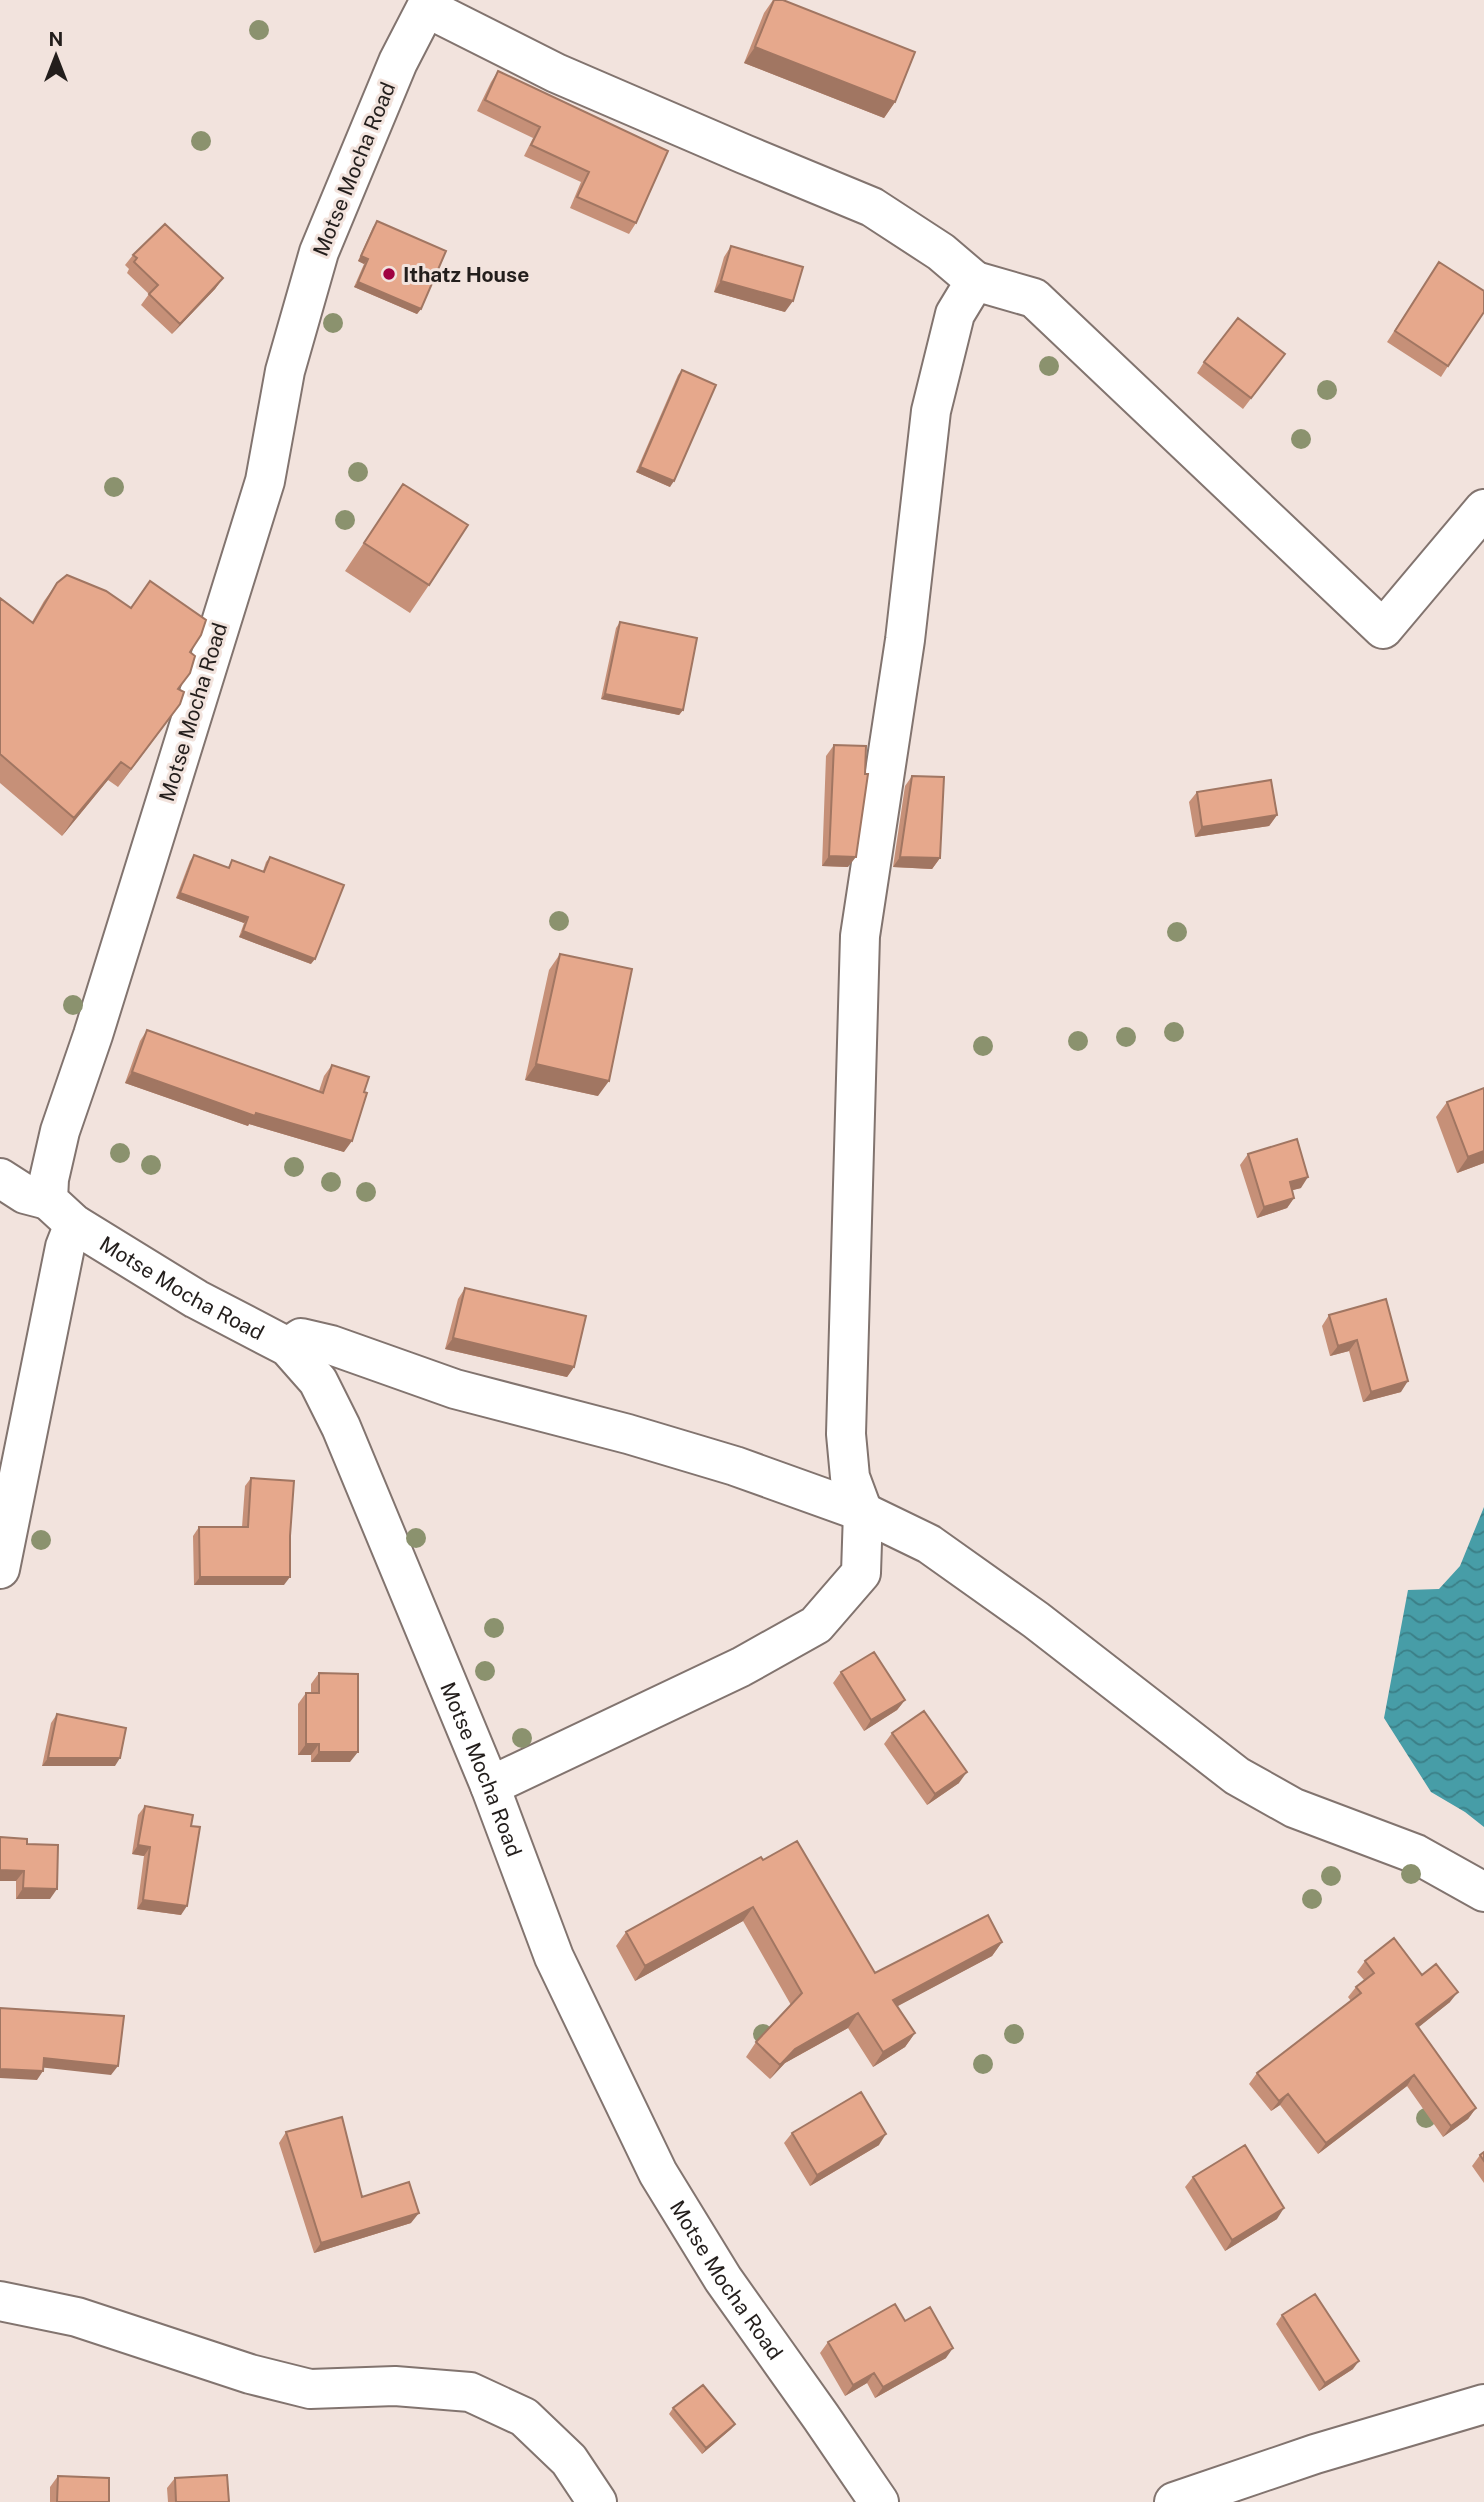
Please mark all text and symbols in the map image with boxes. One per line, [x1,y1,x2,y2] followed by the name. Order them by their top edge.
[21,21,91,91] north arrow
[49,28,63,50] text: N
[308,78,400,260] street label: Motse Mocha Road
[403,262,529,287] place label: Ithatz House
[381,266,397,282] marker: Ithatz House
[154,620,232,804] street label: Motse Mocha Road
[95,1231,269,1345] street label: Motse Mocha Road
[436,1678,528,1860] street label: Motse Mocha Road
[665,2195,788,2364] street label: Motse Mocha Road

